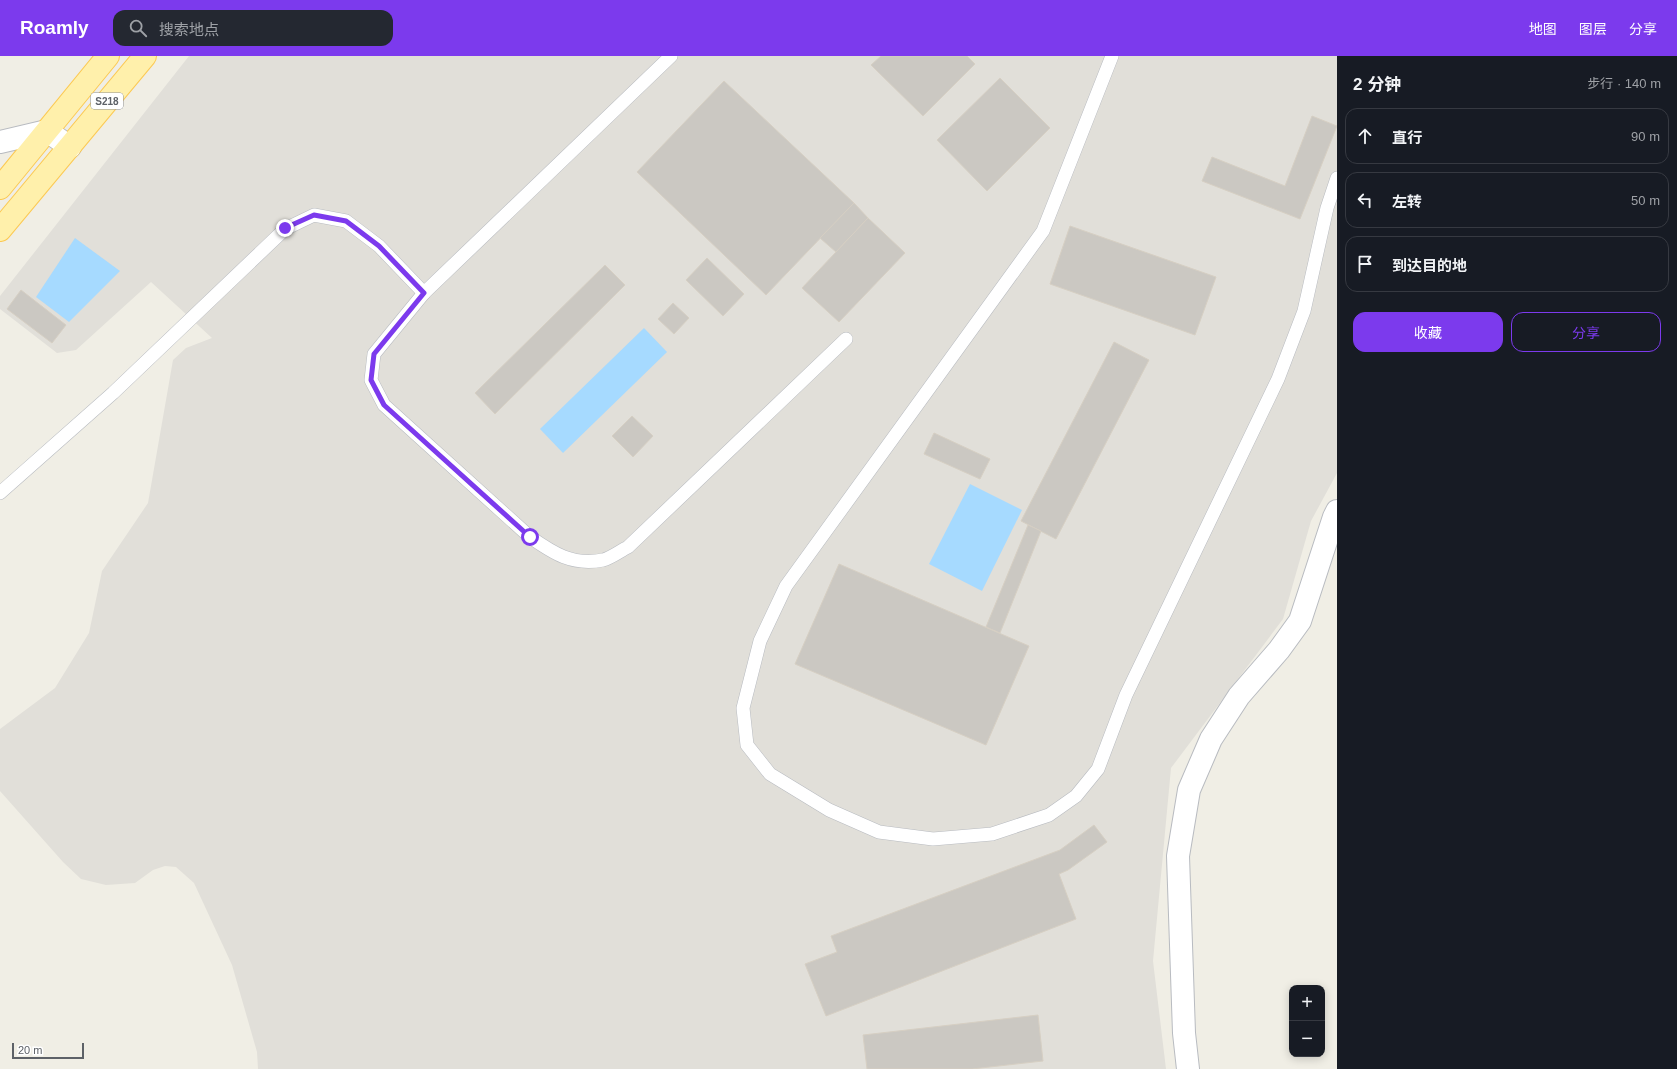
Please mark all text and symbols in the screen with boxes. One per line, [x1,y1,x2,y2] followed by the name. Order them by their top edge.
[113,10,393,46] search box
[20,17,89,38] text: Roamly
[127,17,149,39] icon: search
[159,21,219,38] text: 搜索地点
[1529,21,1557,37] text: 地图
[1579,21,1607,37] text: 图层
[1629,21,1657,37] text: 分享
[1353,75,1401,94] text: 2 分钟
[1587,76,1661,91] text: 步行 · 140 m
[91,93,123,109] road number: S218
[1354,125,1376,147] icon: ahead
[1392,129,1422,146] text: 直行
[1631,129,1660,144] text: 90 m
[1354,189,1376,211] icon: left
[1392,193,1422,210] text: 左转
[1631,193,1660,208] text: 50 m
[276,219,294,237] route end
[1354,253,1376,275] icon: arrive
[1392,257,1467,274] text: 到达目的地
[1353,312,1503,352] button: 收藏
[1511,312,1661,352] button: 分享
[521,528,539,546] route start
[1289,985,1325,1057] map controls
[1289,985,1325,1021] button: +
[1289,1021,1325,1057] button: −
[12,1041,84,1060] scale bar
[18,1044,42,1056] text: 20 m

